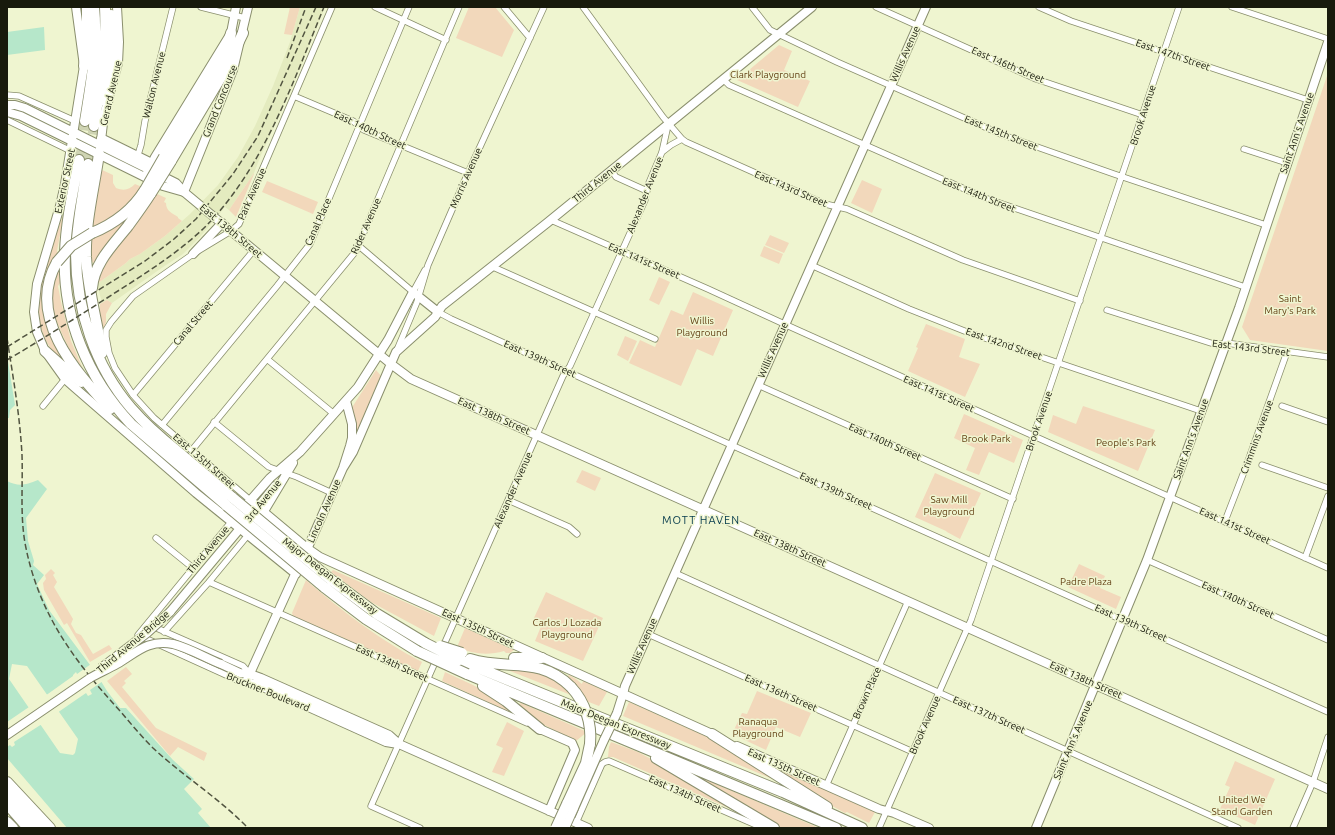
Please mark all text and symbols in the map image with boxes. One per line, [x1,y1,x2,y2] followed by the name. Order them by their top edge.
[887,24,923,84] street label: Willis Avenue
[1134,37,1212,73] street label: East 147th Street
[970,44,1046,86] street label: East 146th Street
[140,50,168,120] street label: Walton Avenue
[98,59,124,127] street label: Gerard Avenue
[200,63,240,139] street label: Grand Concourse
[730,69,806,81] park label: Clark Playground
[1128,83,1158,147] street label: Brook Avenue
[1277,91,1317,175] street label: Saint Ann's Avenue
[332,108,408,152] street label: East 140th Street
[963,113,1039,153] street label: East 145th Street
[447,146,485,210] street label: Morris Avenue
[52,147,78,215] street label: Exterior Street
[624,155,666,235] street label: Alexander Avenue
[570,159,624,205] street label: Third Avenue
[235,166,269,222] street label: Park Avenue
[753,168,829,210] street label: East 143rd Street
[941,175,1017,215] street label: East 144th Street
[302,196,334,248] street label: Canal Place
[348,196,384,256] street label: Rider Avenue
[197,201,265,261] street label: East 138th Street
[606,240,682,282] street label: East 141st Street
[1264,293,1316,316] park label: Saint Mary's Park
[171,298,215,348] street label: Canal Street
[676,315,728,338] park label: Willis Playground
[755,320,791,380] street label: Willis Avenue
[964,325,1044,363] street label: East 142nd Street
[1212,337,1290,359] street label: East 143rd Street
[502,338,578,380] street label: East 139th Street
[902,373,976,415] street label: East 141st Street
[1023,389,1055,453] street label: Brook Avenue
[456,395,532,437] street label: East 138th Street
[1171,397,1211,481] street label: Saint Ann's Avenue
[1238,398,1276,476] street label: Crimmins Avenue
[847,421,923,463] street label: East 140th Street
[171,431,237,491] street label: East 135th Street
[961,433,1011,445] park label: Brook Park
[1096,437,1156,449] park label: People's Park
[491,450,535,530] street label: Alexander Avenue
[798,470,874,512] street label: East 139th Street
[242,477,284,525] street label: 3rd Avenue
[305,477,343,545] street label: Lincoln Avenue
[923,494,975,518] park label: Saw Mill Playground
[1198,505,1272,547] street label: East 141st Street
[662,513,740,527] district label: MOTT HAVEN
[184,523,232,577] street label: Third Avenue
[752,527,828,569] street label: East 138th Street
[280,535,380,617] street label: Major Deegan Expressway
[1060,576,1112,588] park label: Padre Plaza
[1200,579,1276,621] street label: East 140th Street
[1093,602,1169,644] street label: East 139th Street
[440,606,516,650] street label: East 135th Street
[94,608,172,676] street label: Third Avenue Bridge
[624,616,660,676] street label: Willis Avenue
[533,617,601,640] park label: Carlos J Lozada Playground
[354,642,430,684] street label: East 134th Street
[1048,659,1124,701] street label: East 138th Street
[850,665,884,721] street label: Brown Place
[225,670,311,714] street label: Bruckner Boulevard
[743,672,819,714] street label: East 136th Street
[907,694,943,756] street label: Brook Avenue
[951,694,1027,736] street label: East 137th Street
[559,696,673,752] street label: Major Deegan Expressway
[1051,698,1095,782] street label: Saint Ann's Avenue
[732,716,784,740] park label: Ranaqua Playground
[746,746,822,788] street label: East 135th Street
[647,773,723,815] street label: East 134th Street
[1212,794,1272,818] park label: United We Stand Garden

